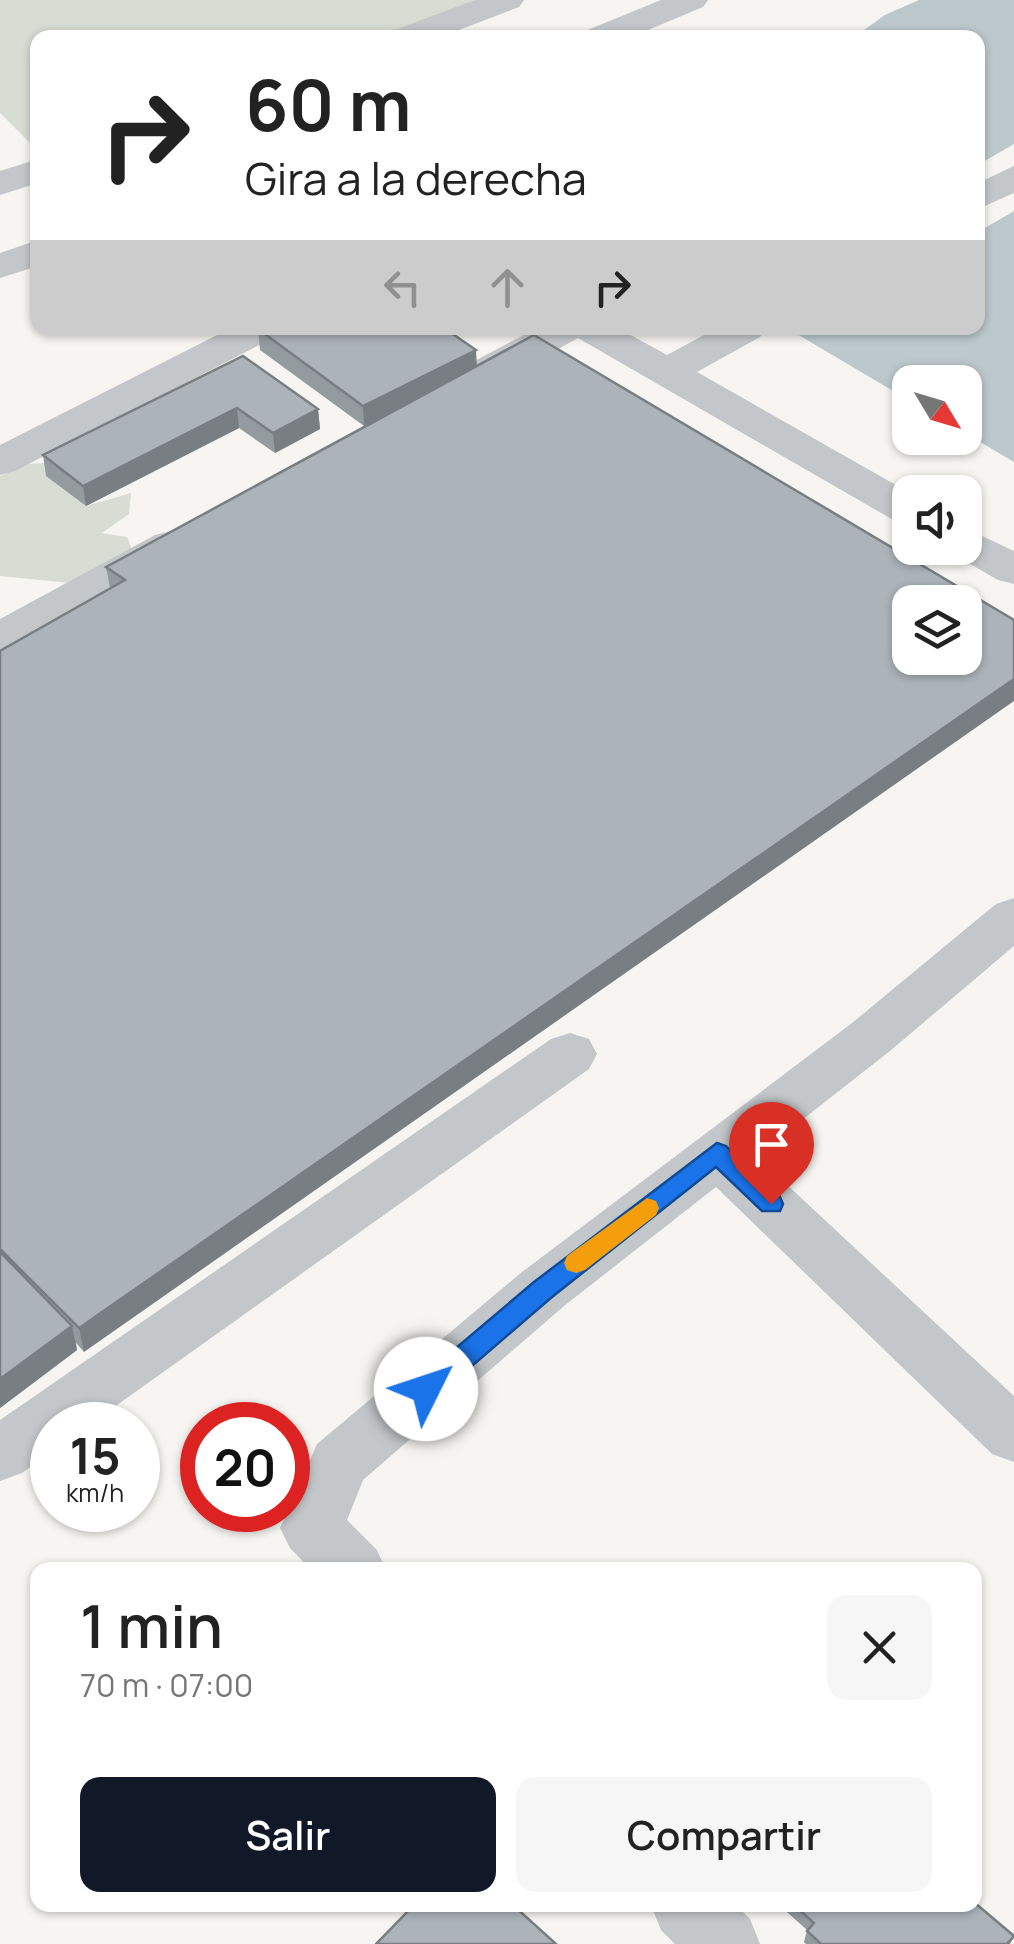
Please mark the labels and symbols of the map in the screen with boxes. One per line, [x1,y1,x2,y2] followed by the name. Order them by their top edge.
[892,365,982,455] north arrow
[729,1102,814,1205] pin
[374,1337,478,1441] position arrow
[180,1402,310,1532] speed limit sign: 20

